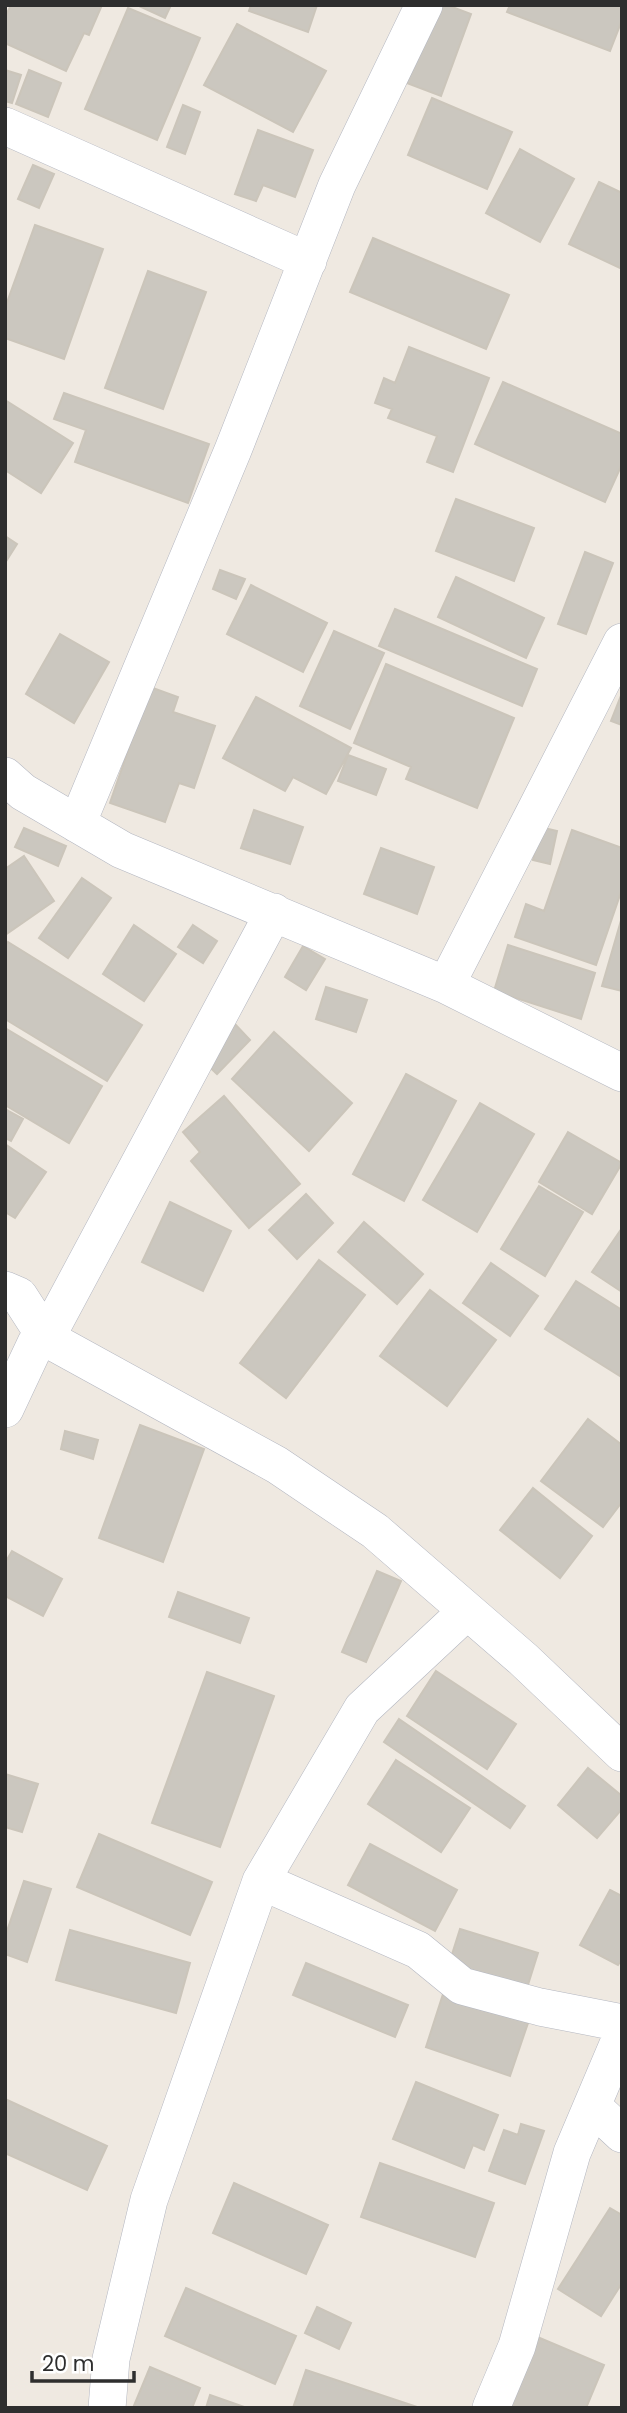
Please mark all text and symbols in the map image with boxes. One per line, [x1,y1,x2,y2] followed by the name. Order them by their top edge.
[32,2340,133,2384] scale bar
[42,2349,95,2378] text: 20 m

